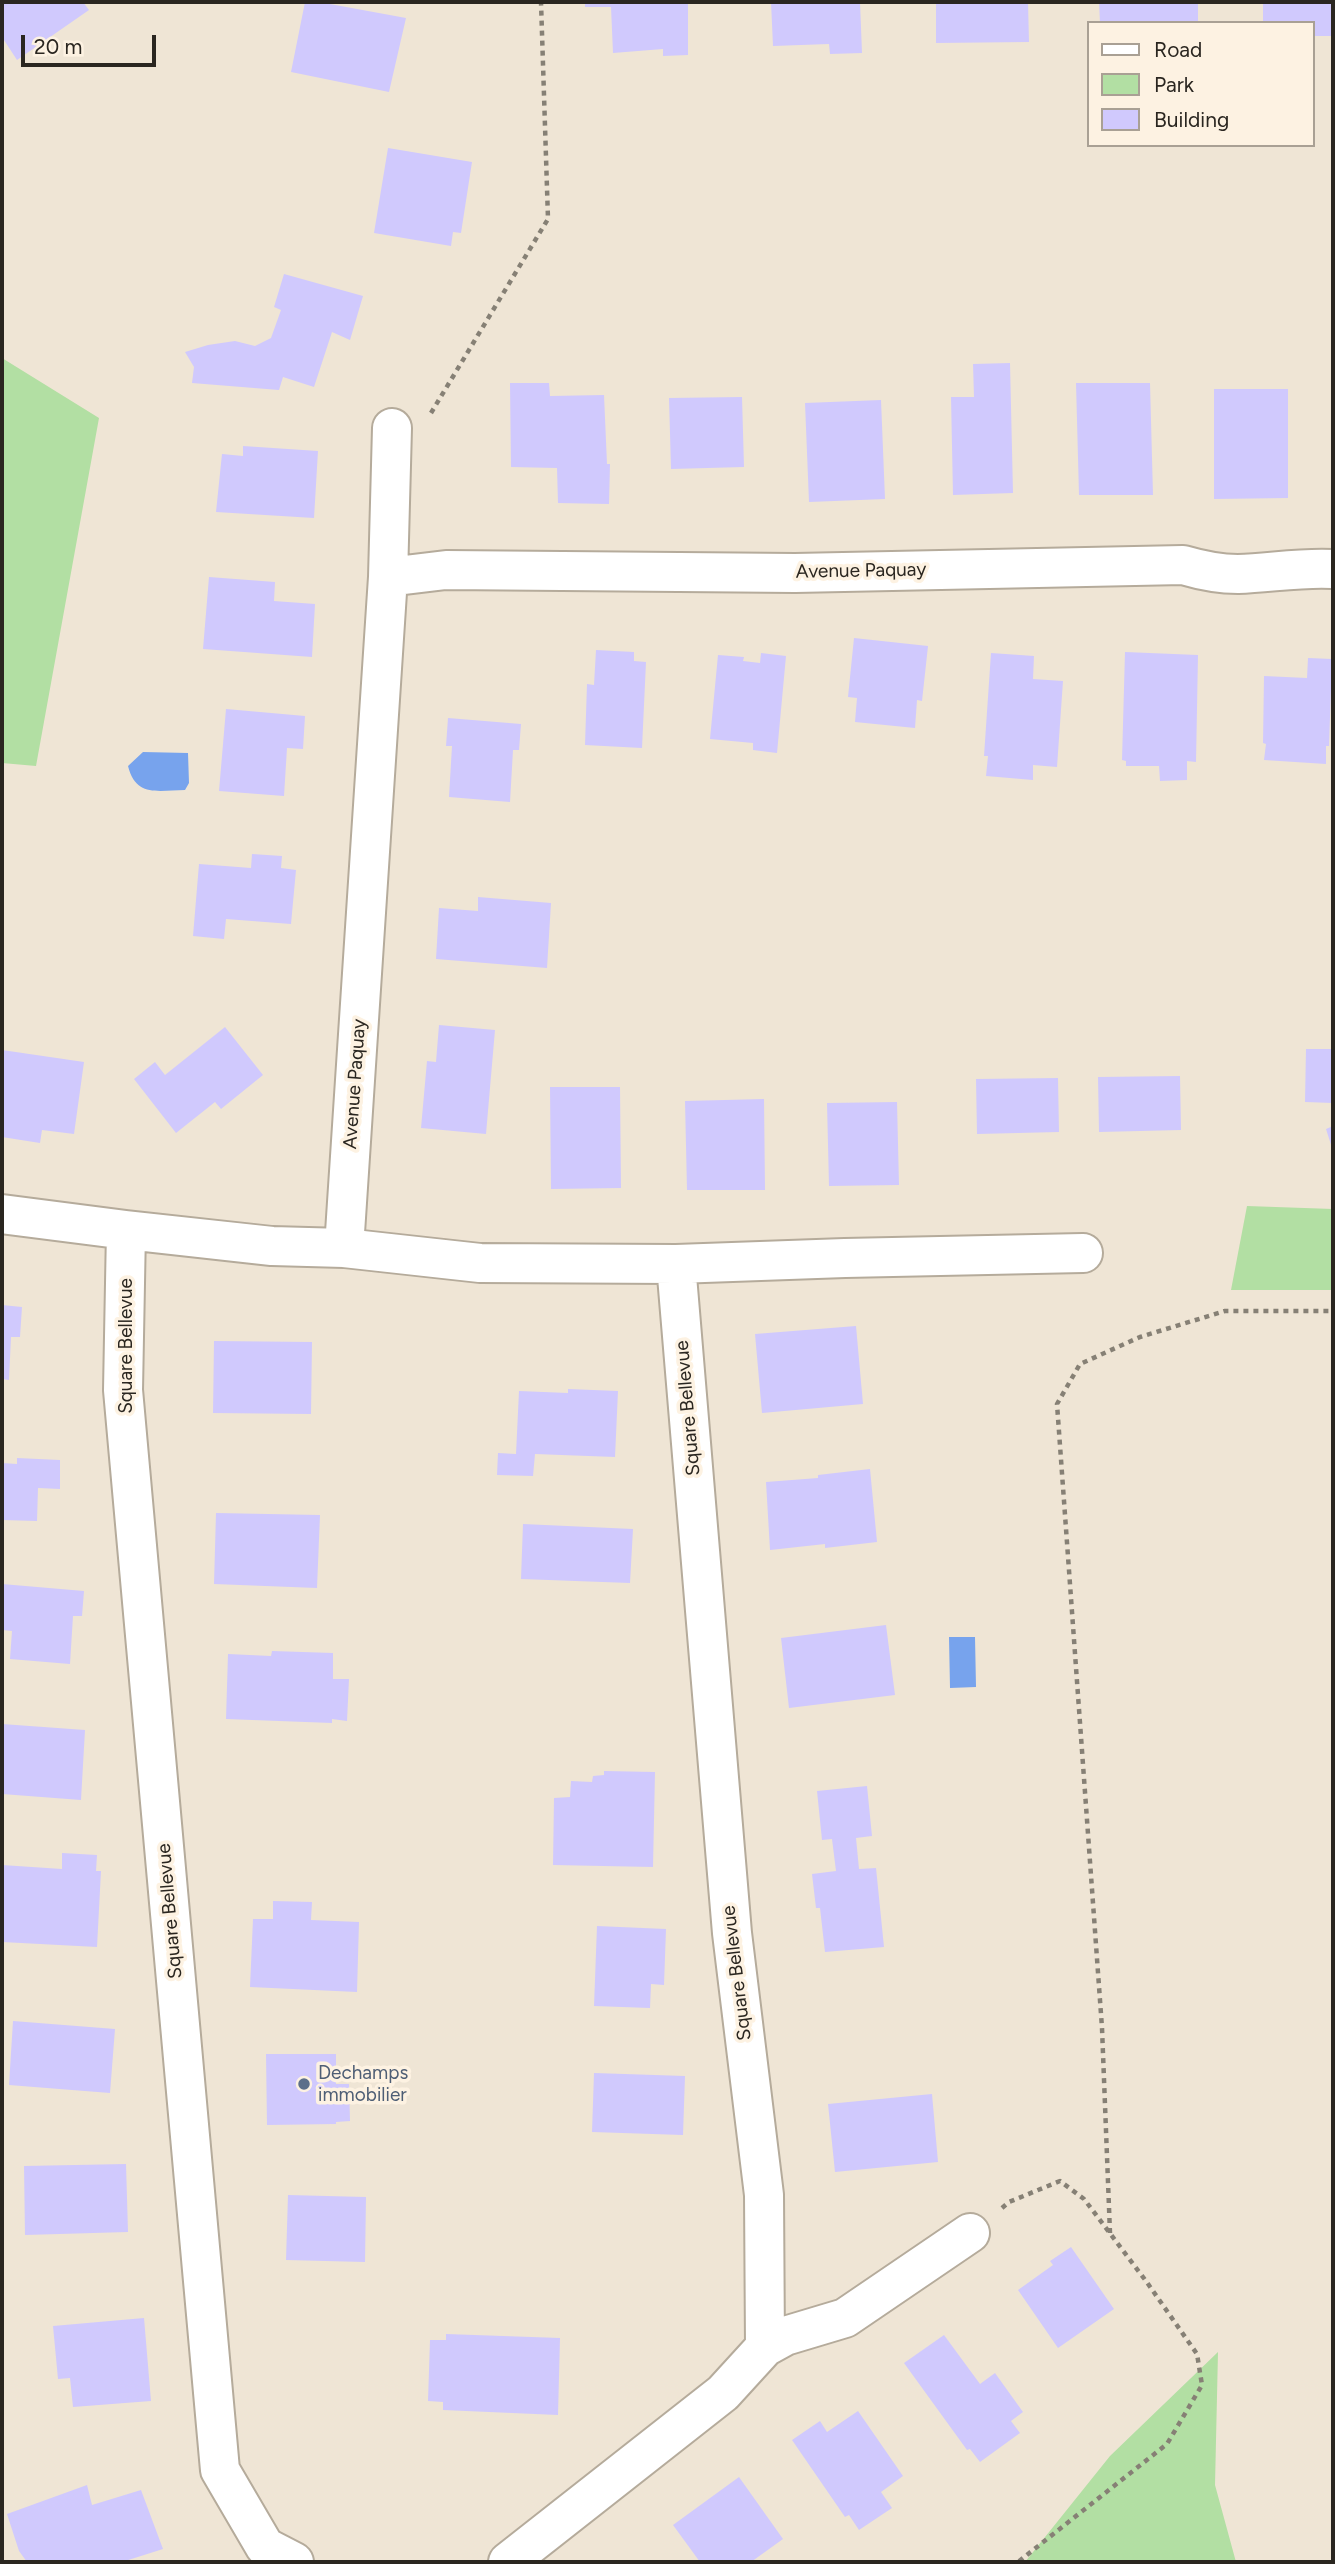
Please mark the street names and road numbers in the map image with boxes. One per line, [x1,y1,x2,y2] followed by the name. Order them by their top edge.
[796,558,926,584] street label: Avenue Paquay
[339,1018,371,1150] street label: Avenue Paquay
[115,1278,137,1414] street label: Square Bellevue
[671,1339,705,1477] street label: Square Bellevue
[153,1842,187,1980] street label: Square Bellevue
[717,1904,757,2042] street label: Square Bellevue

